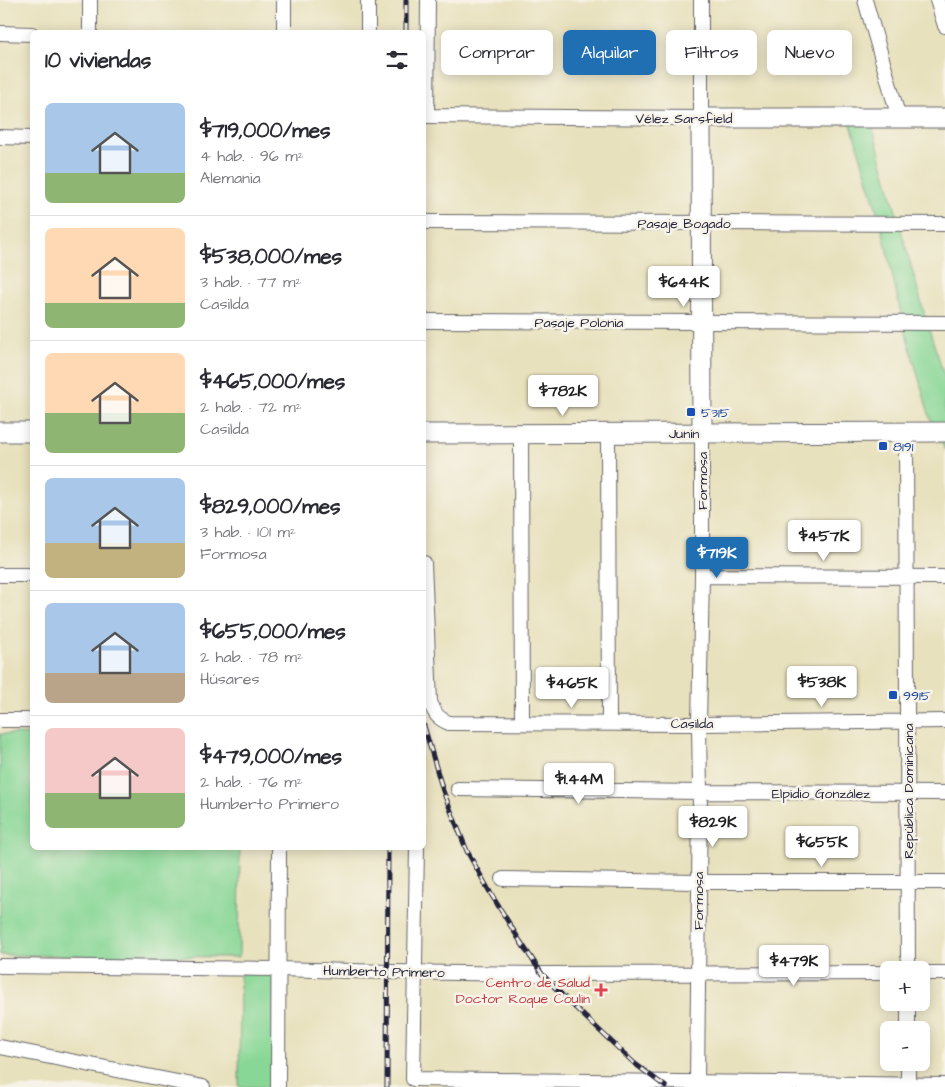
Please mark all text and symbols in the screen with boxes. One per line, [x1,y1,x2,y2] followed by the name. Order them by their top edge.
[441,30,553,75] chip: Comprar
[563,30,656,75] chip: Alquilar
[666,30,757,75] chip: Filtros
[767,30,852,75] chip: Nuevo
[45,46,151,75] text: 10 viviendas
[383,46,411,74] icon: filters
[636,109,732,129] street label: Vélez Sarsfield
[200,116,331,145] text: $719,000/mes
[85,123,145,183] icon: home
[200,145,304,167] text: 4 hab. · 96 m²
[200,167,261,189] text: Alemania
[637,214,731,234] street label: Pasaje Bogado
[200,242,342,271] text: $538,000/mes
[85,248,145,308] icon: home
[649,266,719,308] pin: $644K
[200,271,301,293] text: 3 hab. · 77 m²
[659,271,709,293] text: $644K
[200,293,249,315] text: Casilda
[535,313,624,333] street label: Pasaje Polonia
[200,367,345,396] text: $465,000/mes
[85,373,145,433] icon: home
[528,374,598,417] pin: $782K
[539,380,587,402] text: $782K
[200,396,302,418] text: 2 hab. · 72 m²
[701,403,730,423] place label: 5315
[685,406,697,418] marker: 5315
[200,418,249,440] text: Casilda
[669,424,699,444] street label: Junín
[893,437,914,457] place label: 8191
[877,440,889,452] marker: 8191
[693,452,713,510] street label: Formosa
[200,492,341,521] text: $829,000/mes
[85,498,145,558] icon: home
[789,520,859,562] pin: $457K
[200,521,296,543] text: 3 hab. · 101 m²
[799,525,849,547] text: $457K
[682,536,752,579] pin: $719K
[697,542,737,564] text: $719K
[200,543,267,565] text: Formosa
[200,617,346,646] text: $655,000/mes
[85,623,145,683] icon: home
[200,646,303,668] text: 2 hab. · 78 m²
[537,666,607,709] pin: $465K
[787,666,857,708] pin: $538K
[200,668,260,690] text: Húsares
[798,671,846,693] text: $538K
[547,672,597,694] text: $465K
[903,686,931,706] place label: 9915
[887,689,899,701] marker: 9915
[671,714,713,734] street label: Casilda
[899,723,919,859] street label: República Dominicana
[200,742,342,771] text: $479,000/mes
[85,748,145,808] icon: home
[538,762,620,805] pin: $1.44M
[555,768,603,790] text: $1.44M
[200,771,303,793] text: 2 hab. · 76 m²
[772,784,870,804] street label: Elpidio González
[200,793,339,815] text: Humberto Primero
[678,806,748,848] pin: $829K
[689,811,737,833] text: $829K
[787,826,857,868] pin: $655K
[796,831,848,853] text: $655K
[689,872,709,930] street label: Formosa
[759,944,829,987] pin: $479K
[770,950,818,972] text: $479K
[323,961,445,983] street label: Humberto Primero
[880,961,930,1071] map controls
[880,961,930,1011] button: +
[456,973,590,1009] place label: Centro de Salud Doctor Roque Coulin
[594,983,608,997] marker: Centro de Salud Doctor Roque Coulin
[880,1021,930,1071] button: −

